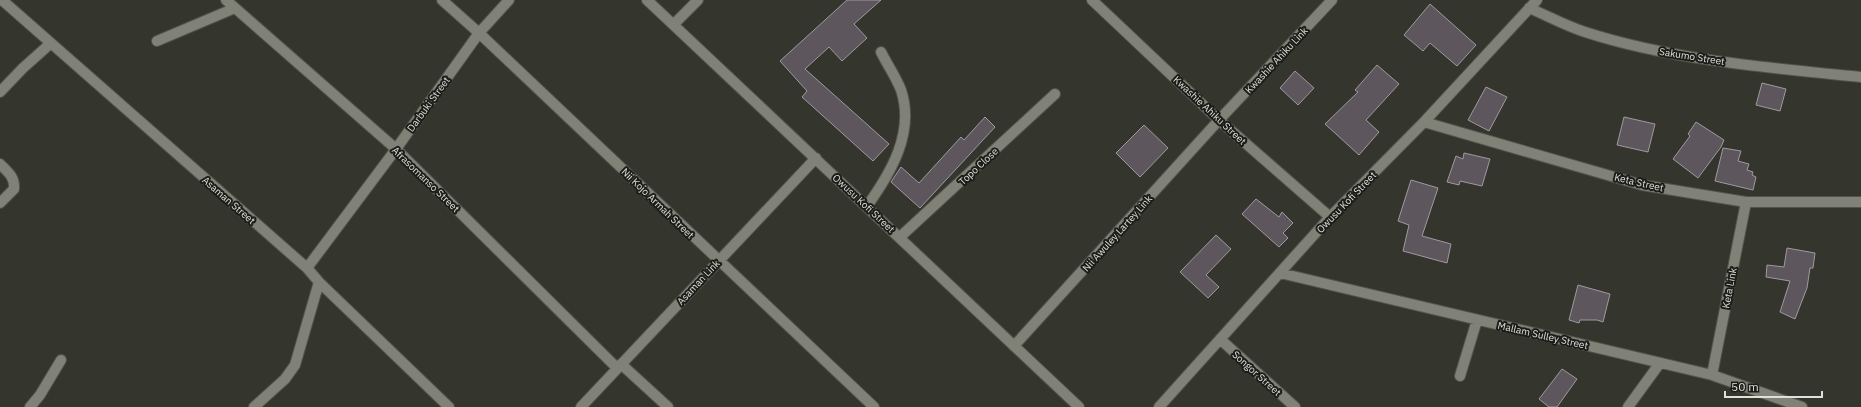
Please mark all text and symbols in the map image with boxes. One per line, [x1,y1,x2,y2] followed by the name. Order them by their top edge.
[1242,24,1311,96] street label: Kwashie Ahiku Link
[1658,45,1726,68] street label: Sakumo Street
[1170,73,1249,148] street label: Kwashie Ahiku Street
[404,74,453,134] street label: Darbuki Street
[389,144,463,215] street label: Afrasomanso Street
[956,144,1001,188] street label: Topo Close
[619,165,697,242] street label: Nii Kojo Armah Street
[1314,169,1379,236] street label: Owusu Kofi Street
[830,171,898,236] street label: Owusu Kofi Street
[1613,171,1665,195] street label: Keta Street
[199,174,258,227] street label: Asaman Street
[1080,192,1156,274] street label: Nii Awuley Lartey Link
[674,256,723,308] street label: Asaman Link
[1719,266,1740,310] street label: Keta Link
[1496,319,1590,352] street label: Mallam Sulley Street
[1230,348,1284,399] street label: Songor Street
[1725,373,1822,399] scale bar
[1731,379,1759,394] text: 50 m

